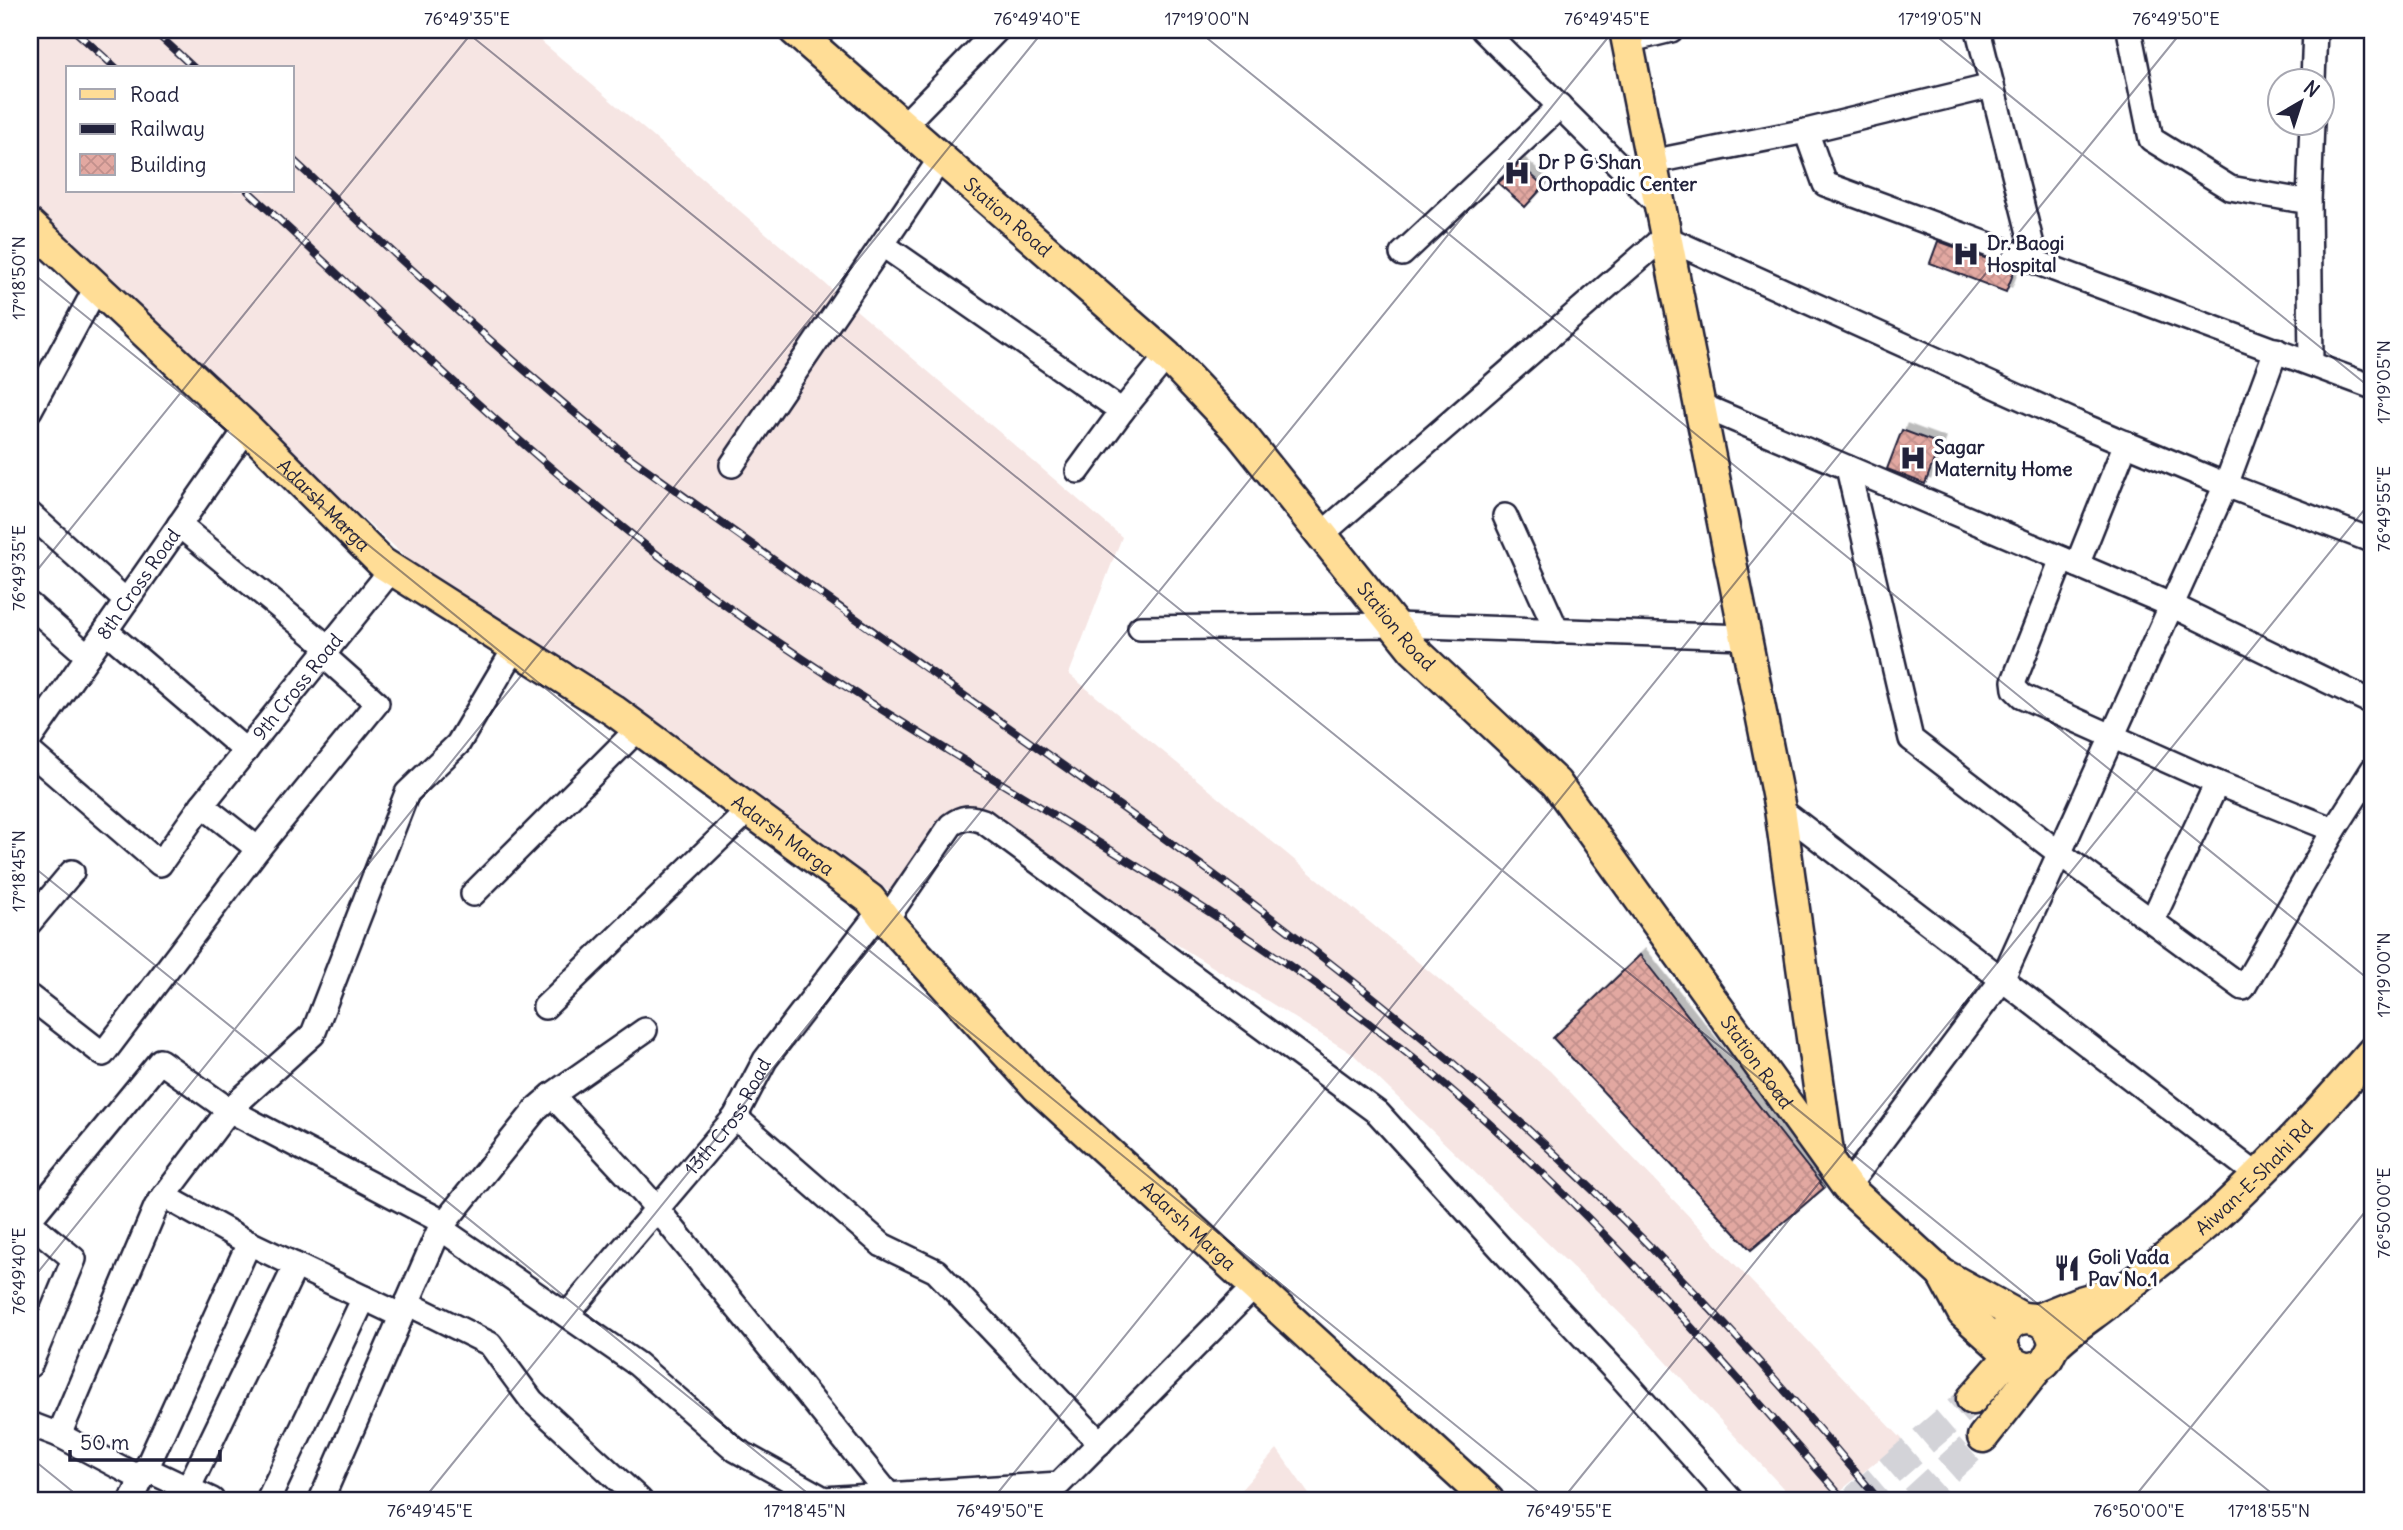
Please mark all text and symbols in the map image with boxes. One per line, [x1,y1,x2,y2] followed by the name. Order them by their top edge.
[424,7,510,30] text: 76°49'35"E
[993,7,1081,30] text: 76°49'40"E
[1164,7,1250,30] text: 17°19'00"N
[1564,7,1650,30] text: 76°49'45"E
[1898,7,1982,30] text: 17°19'05"N
[2132,7,2220,30] text: 76°49'50"E
[66,66,294,192] legend
[2266,66,2336,136] north arrow
[2299,75,2324,102] text: N
[130,81,179,108] text: Road
[130,115,205,142] text: Railway
[1538,150,1697,196] place label: Dr P G Shan Orthopadic Center
[130,151,206,178] text: Building
[1502,158,1532,188] hospital icon: Dr P G Shan Orthopadic Center
[959,172,1057,262] street label: Station Road
[1987,231,2064,277] place label: Dr. Baogi Hospital
[7,236,30,320] text: 17°18'50"N
[1951,239,1981,269] hospital icon: Dr. Baogi Hospital
[2372,340,2395,424] text: 17°19'05"N
[1934,435,2073,481] place label: Sagar Maternity Home
[1898,443,1928,473] hospital icon: Sagar Maternity Home
[273,454,375,556] street label: Adarsh Marga
[2372,466,2395,552] text: 76°49'55"E
[91,524,185,644] street label: 8th Cross Road
[7,525,30,611] text: 76°49'35"E
[1352,577,1440,676] street label: Station Road
[247,628,347,745] street label: 9th Cross Road
[727,789,839,881] street label: Adarsh Marga
[7,830,30,912] text: 17°18'45"N
[2372,932,2395,1018] text: 17°19'00"N
[1715,1011,1799,1113] street label: Station Road
[679,1054,776,1180] street label: 13th Cross Road
[2190,1115,2318,1240] street label: Aiwan-E-Shahi Rd
[2372,1167,2395,1259] text: 76°50'00"E
[1136,1176,1242,1276] street label: Adarsh Marga
[7,1227,30,1315] text: 76°49'40"E
[2088,1245,2169,1291] place label: Goli Vada Pav No.1
[2052,1253,2082,1283] restaurant icon: Goli Vada Pav No.1
[70,1418,220,1462] scale bar
[80,1429,129,1456] text: 50 m
[387,1499,473,1522] text: 76°49'45"E
[764,1499,846,1522] text: 17°18'45"N
[956,1499,1044,1522] text: 76°49'50"E
[1526,1499,1612,1522] text: 76°49'55"E
[2093,1499,2185,1522] text: 76°50'00"E
[2228,1499,2310,1522] text: 17°18'55"N

